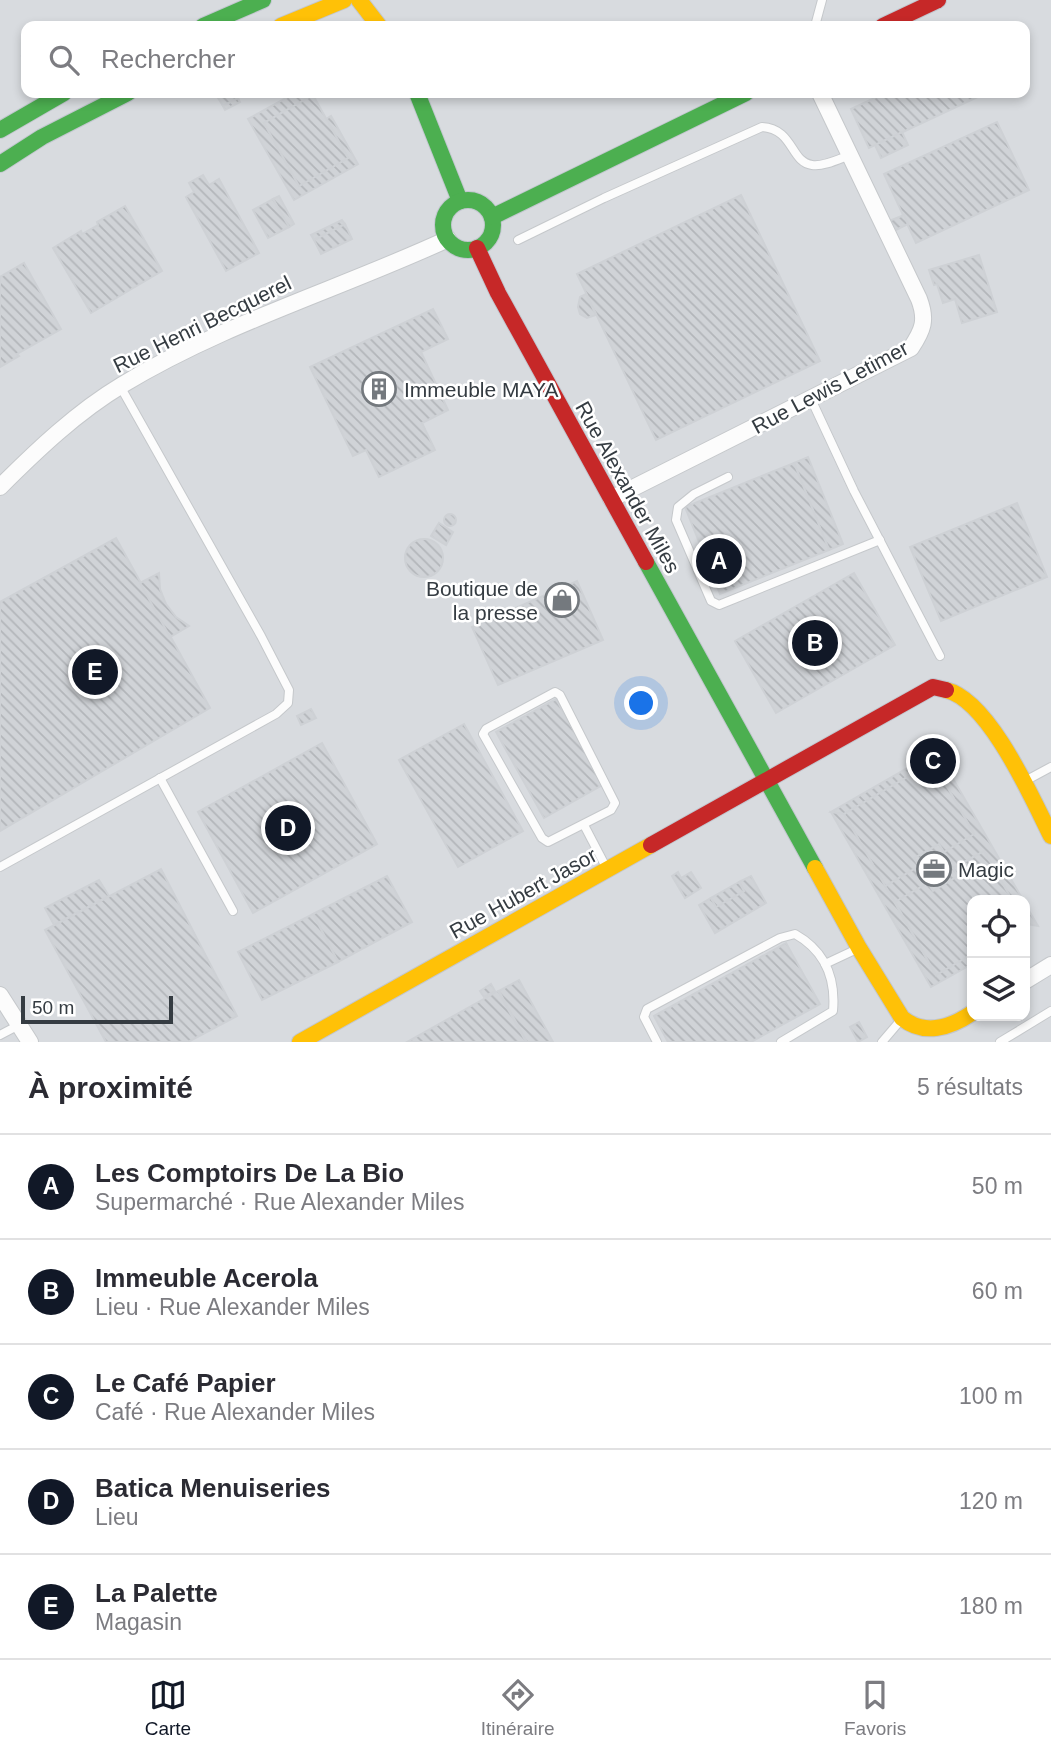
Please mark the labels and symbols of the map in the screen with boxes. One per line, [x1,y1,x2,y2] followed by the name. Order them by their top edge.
[109,271,295,377] street label: Rue Henri Becquerel
[748,336,912,438] street label: Rue Lewis Letimer
[360,370,398,408] building icon: Immeuble MAYA
[404,378,558,401] place label: Immeuble MAYA
[571,397,685,577] street label: Rue Alexander Miles
[696,535,742,587] pin: A
[426,577,538,624] place label: Boutique de la presse
[543,581,581,619] shop icon: Boutique de la presse
[792,617,838,669] pin: B
[72,646,118,698] pin: E
[624,686,658,720] your location
[910,735,956,787] pin: C
[265,802,311,854] pin: D
[445,843,601,943] street label: Rue Hubert Jasor
[915,850,953,888] office icon: Magic
[958,858,1014,881] place label: Magic
[21,993,173,1025] scale bar

